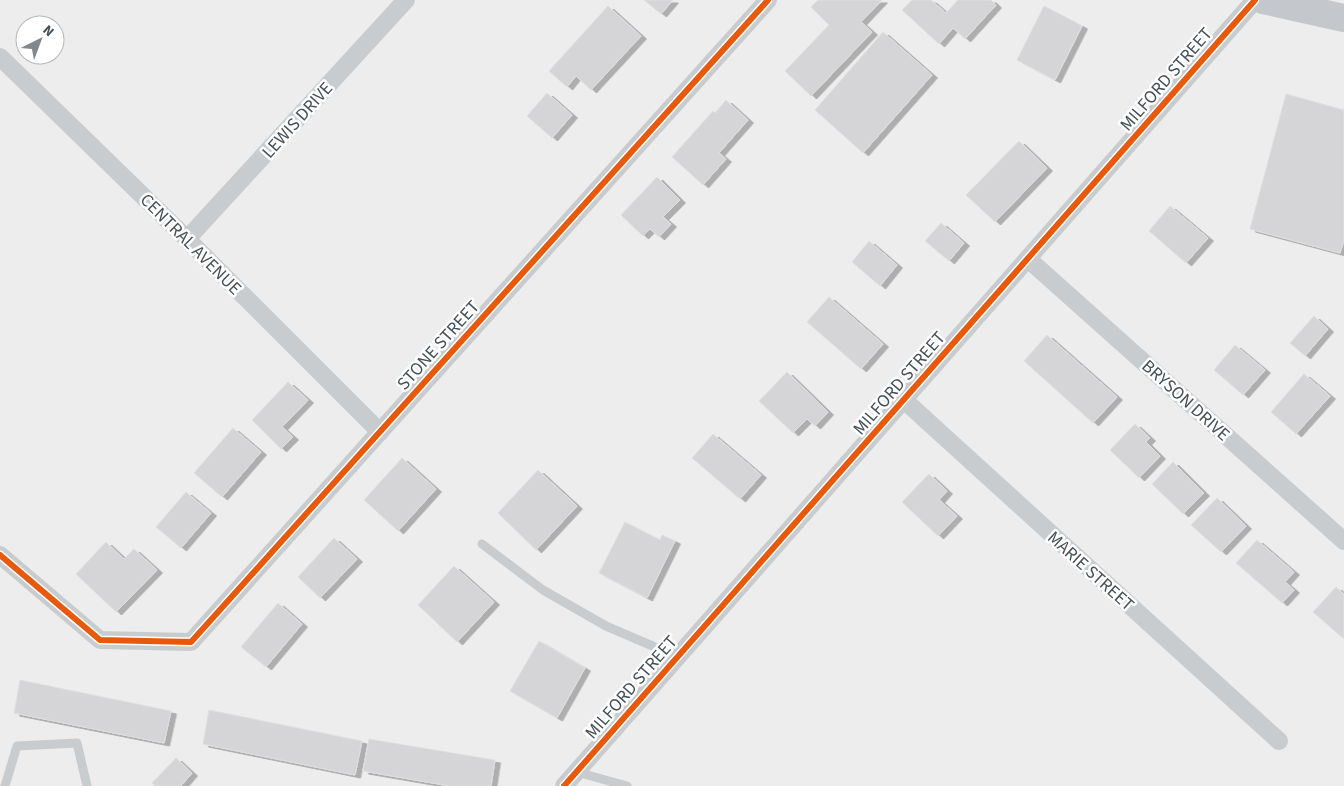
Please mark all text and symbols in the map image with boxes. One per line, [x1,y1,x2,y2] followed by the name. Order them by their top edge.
[15,15,65,65] north arrow
[38,21,58,42] text: N
[1114,22,1219,137] street label: MILFORD STREET
[256,77,338,164] street label: LEWIS DRIVE
[134,188,247,301] street label: CENTRAL AVENUE
[391,295,486,396] street label: STONE STREET
[847,326,952,441] street label: MILFORD STREET
[1136,354,1235,447] street label: BRYSON DRIVE
[1042,526,1140,617] street label: MARIE STREET
[579,630,684,745] street label: MILFORD STREET

